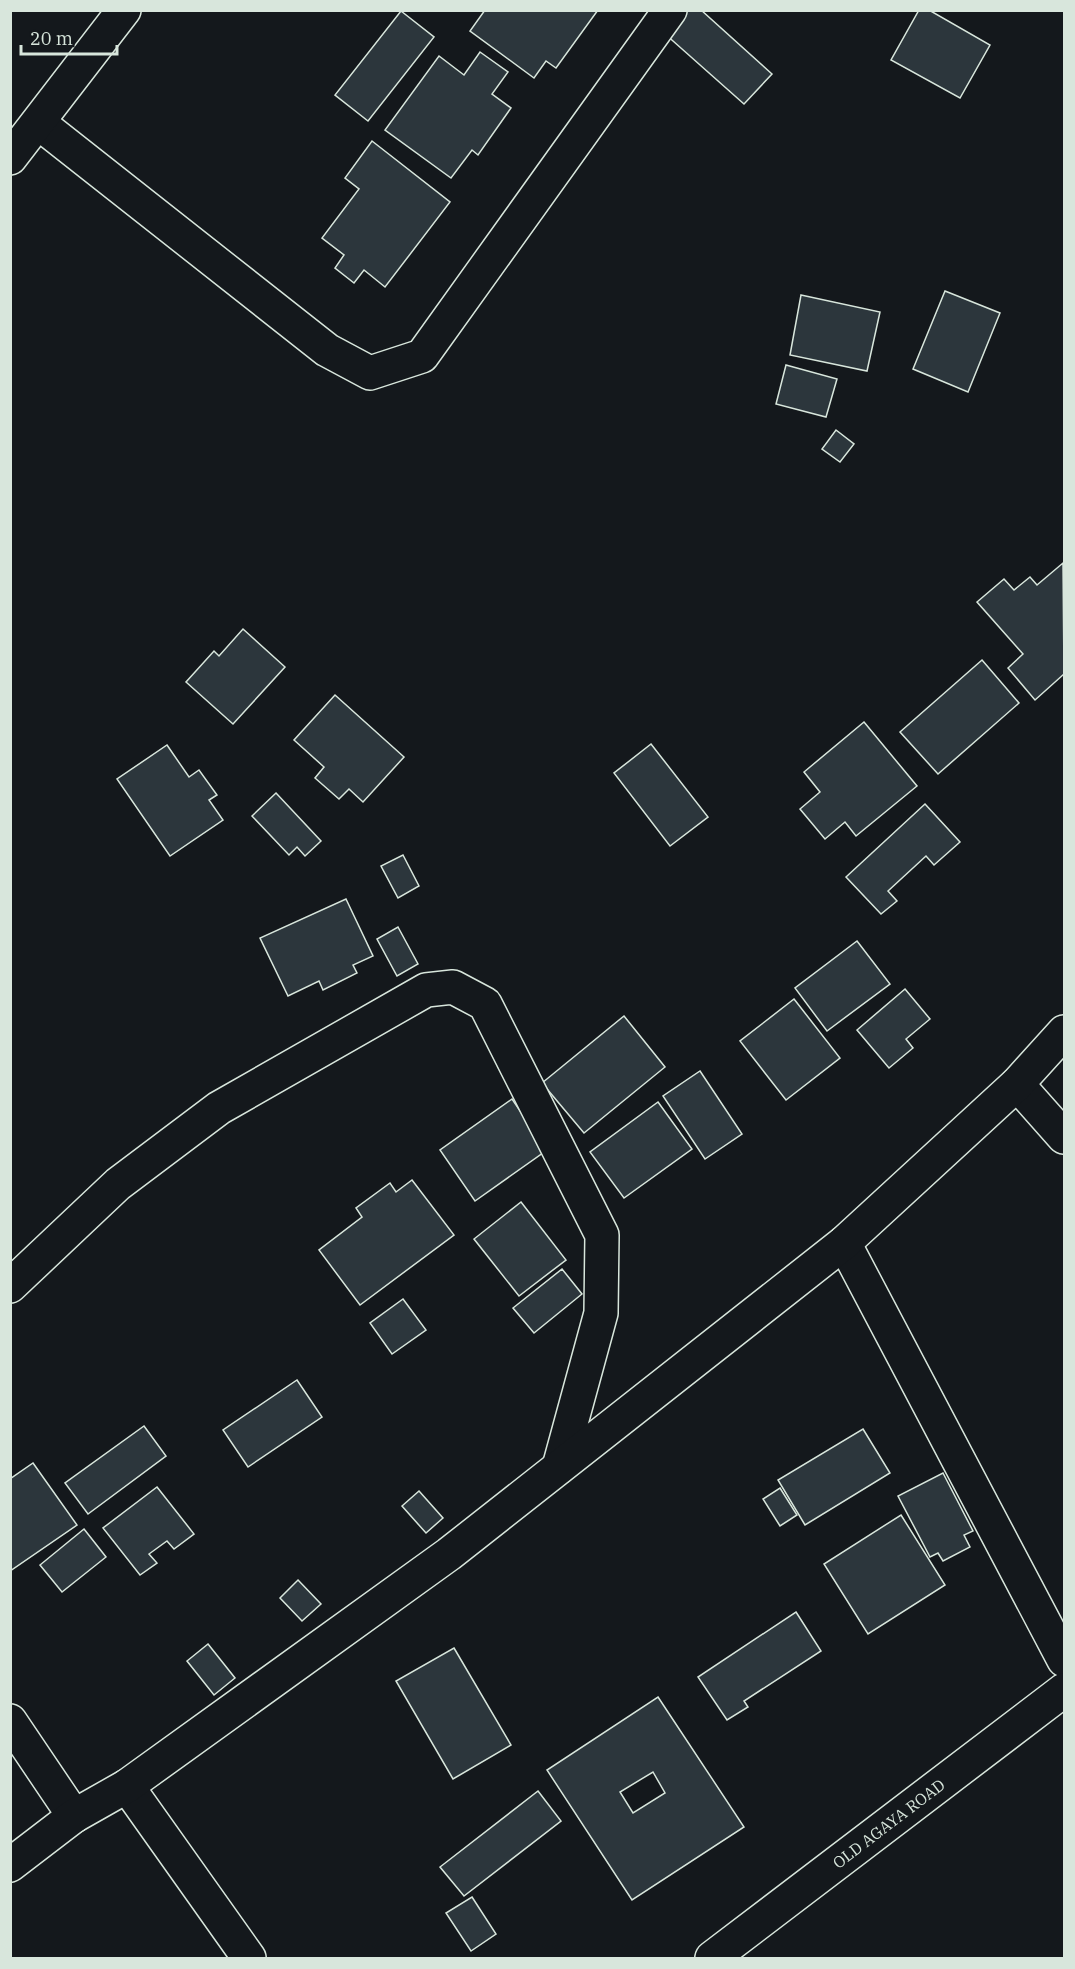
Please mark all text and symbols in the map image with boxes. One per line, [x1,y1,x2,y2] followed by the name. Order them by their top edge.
[21,18,117,56] scale bar
[30,27,73,50] text: 20 m
[828,1774,949,1873] street label: OLD AGAYA ROAD

